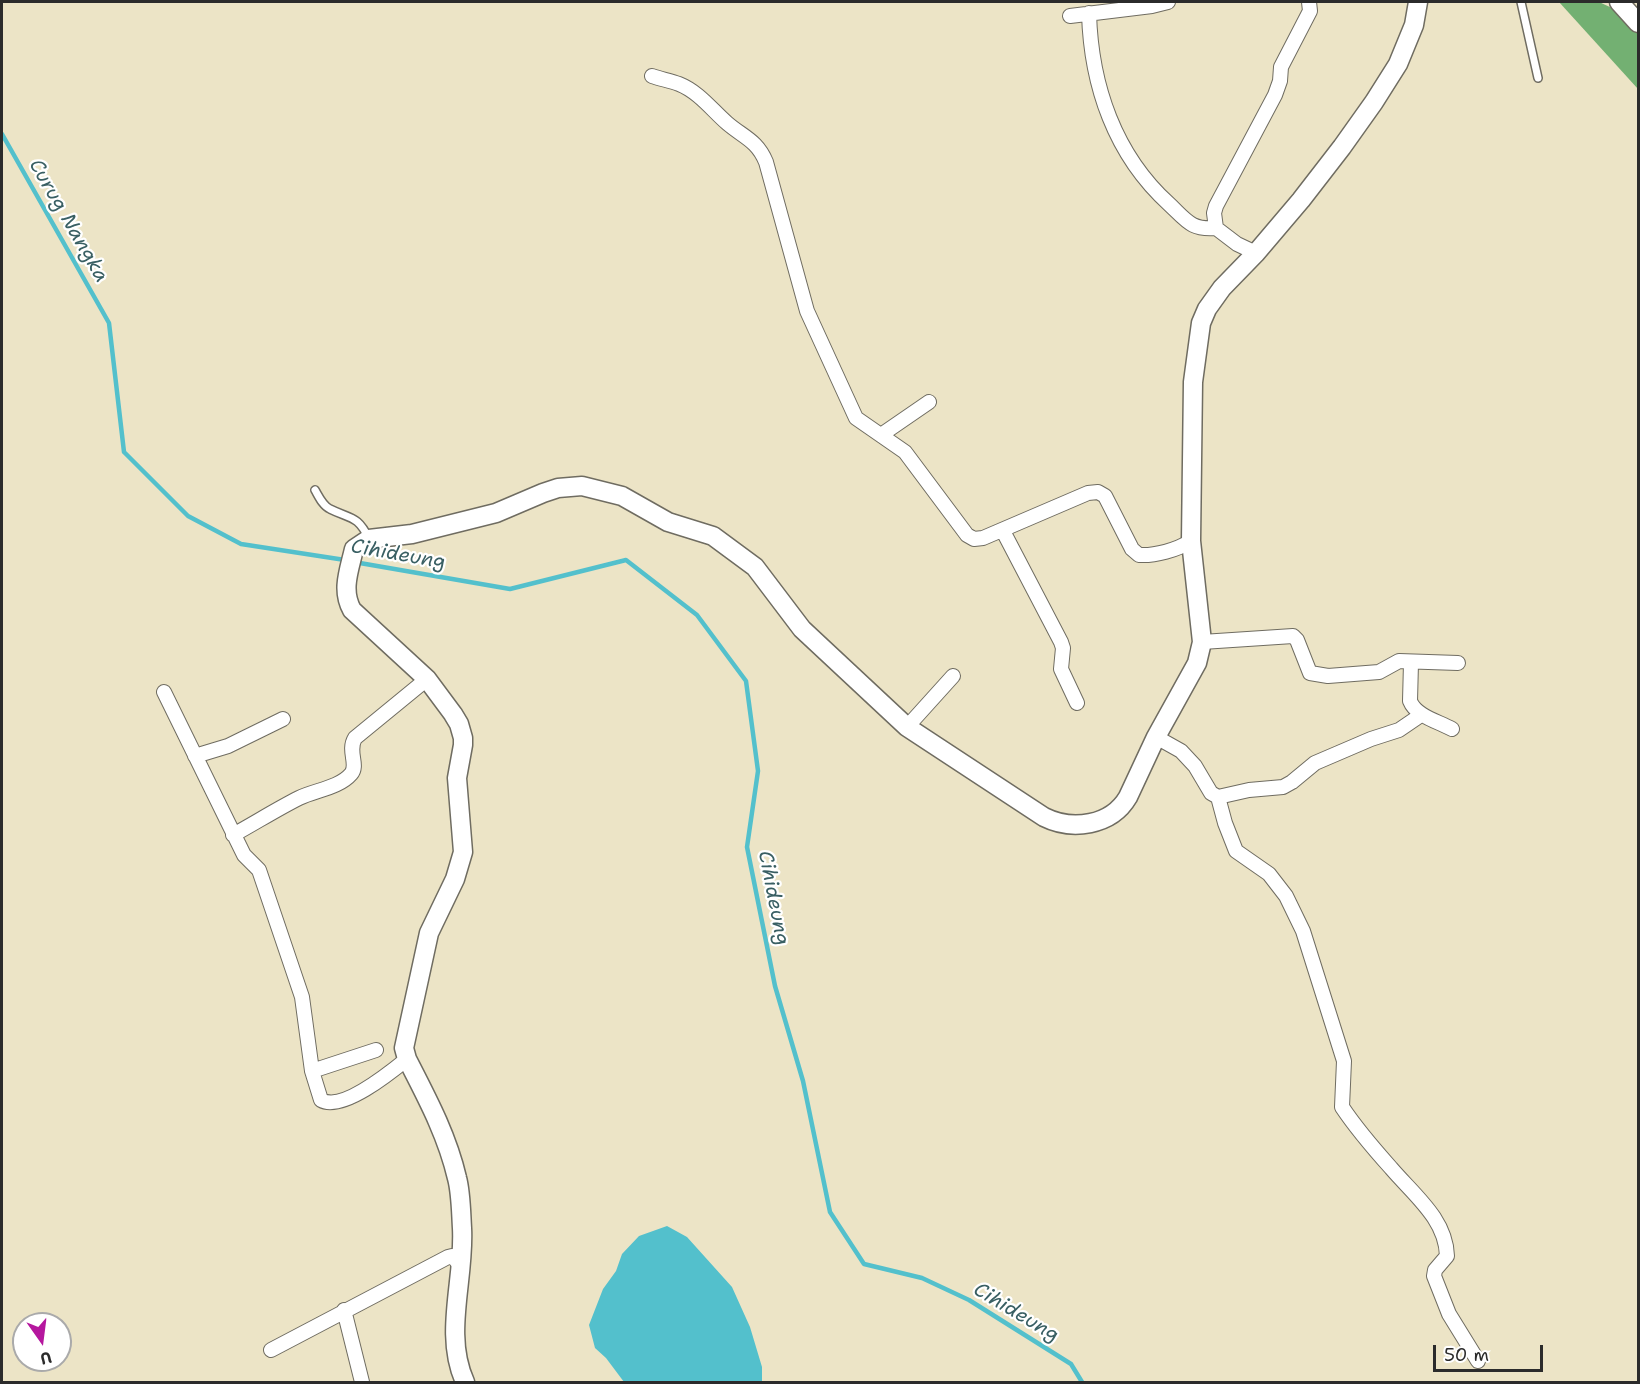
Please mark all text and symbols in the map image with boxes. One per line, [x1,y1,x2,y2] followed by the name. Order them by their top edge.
[23,155,113,287] water label: Curug Nangka
[349,535,447,575] water label: Cihideung
[752,849,794,947] water label: Cihideung
[969,1278,1063,1348] water label: Cihideung
[12,1312,72,1372] north arrow
[1436,1333,1546,1371] scale bar
[1444,1343,1489,1367] text: 50 m
[38,1346,54,1370] text: U

